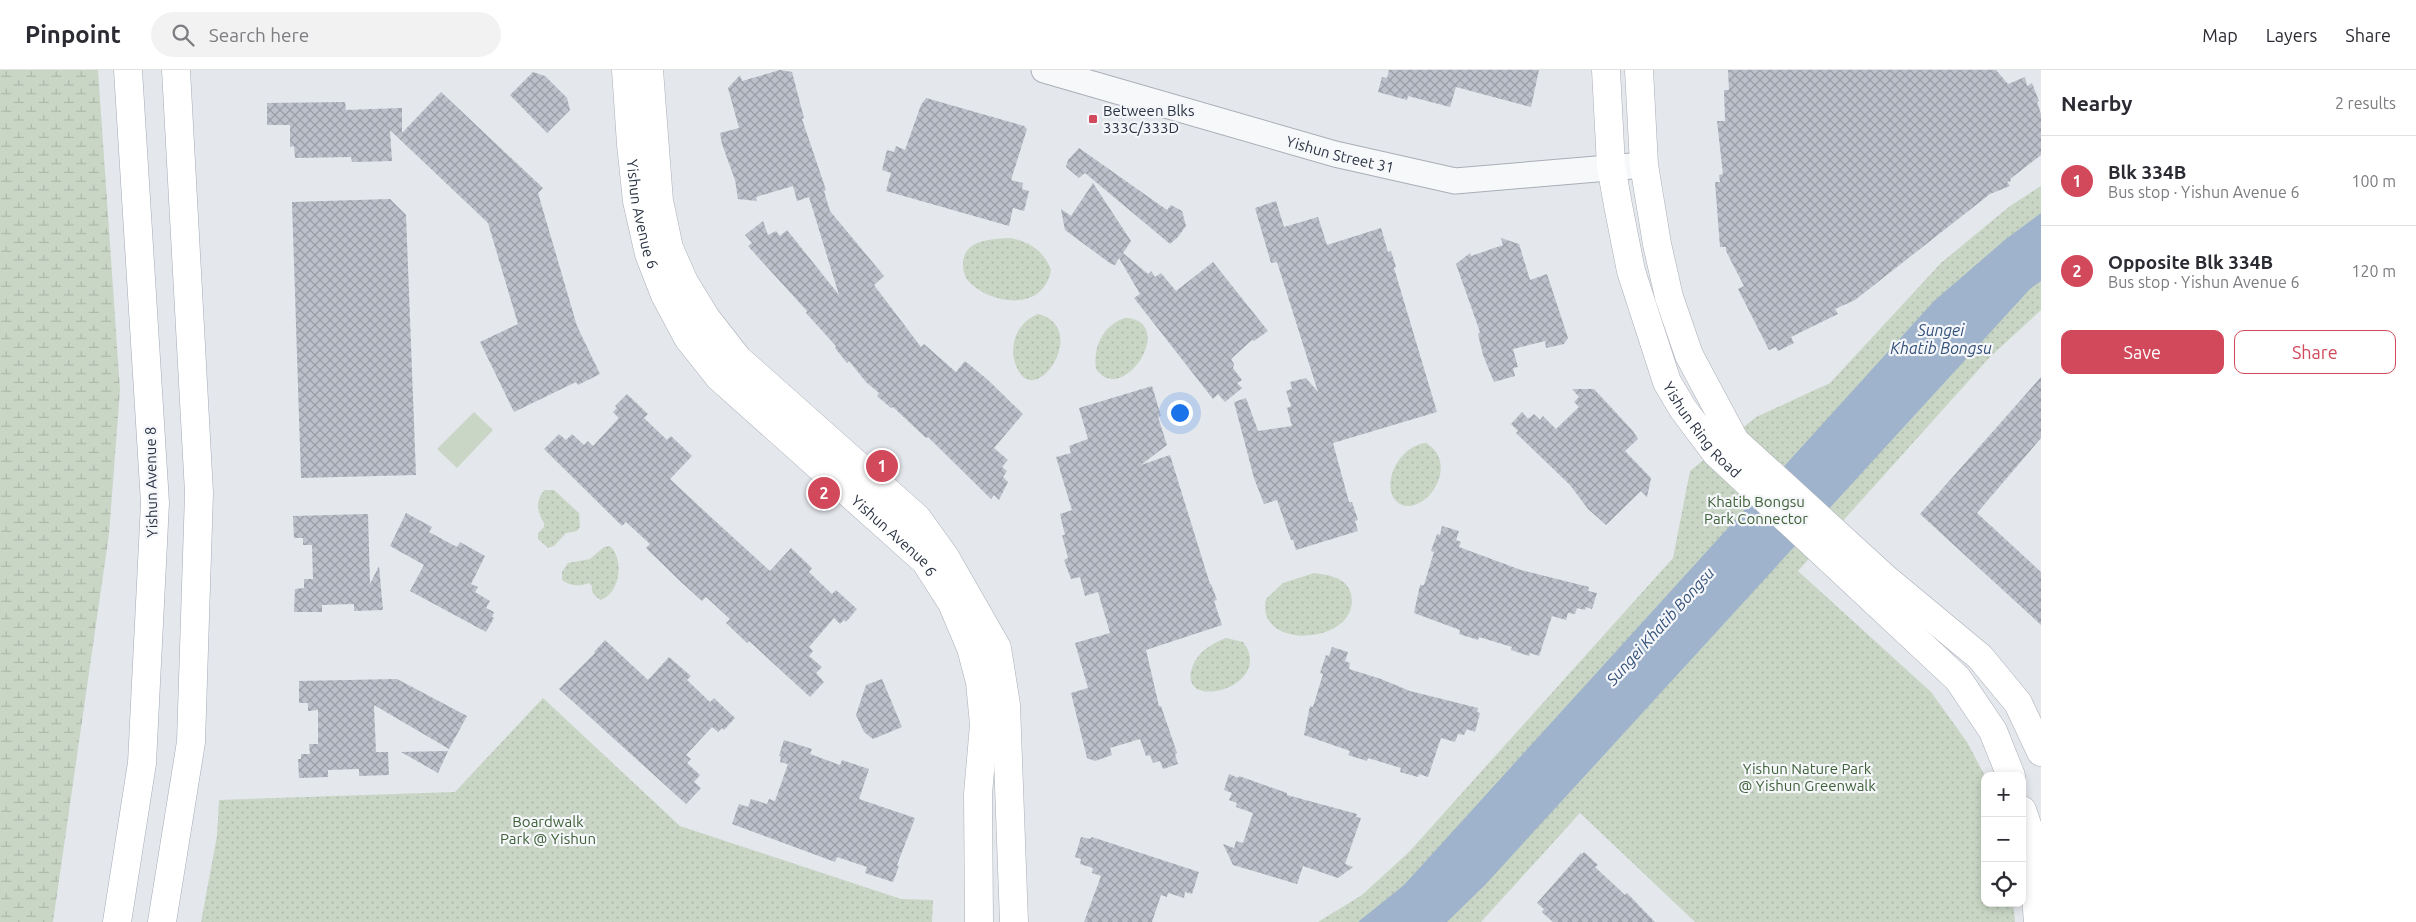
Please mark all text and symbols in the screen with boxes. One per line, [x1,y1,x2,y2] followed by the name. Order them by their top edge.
[151,12,501,57] search box
[25,21,121,48] text: Pinpoint
[169,21,197,49] icon: search
[209,24,309,46] text: Search here
[2202,25,2238,45] text: Map
[2266,25,2317,45] text: Layers
[2345,25,2391,45] text: Share
[2061,91,2132,115] text: Nearby
[2335,94,2396,112] text: 2 results
[1103,102,1194,136] place label: Between Blks 333C/333D
[1087,113,1099,125] marker: Between Blks 333C/333D
[1284,132,1396,176] street label: Yishun Street 31
[624,158,662,271] street label: Yishun Avenue 6
[2108,161,2186,183] text: Blk 334B
[2072,172,2082,190] text: 1
[2351,172,2396,190] text: 100 m
[2108,183,2299,201] text: Bus stop · Yishun Avenue 6
[2108,251,2273,273] text: Opposite Blk 334B
[2072,262,2082,280] text: 2
[2351,262,2396,280] text: 120 m
[2108,273,2299,291] text: Bus stop · Yishun Avenue 6
[1890,321,1992,357] water label: Sungei Khatib Bongsu
[2061,330,2224,374] button: Save
[2234,330,2396,374] button: Share
[1660,378,1745,481] street label: Yishun Ring Road
[1167,400,1193,426] your location
[142,426,160,538] street label: Yishun Avenue 8
[866,447,898,485] pin: 1
[808,474,840,512] pin: 2
[848,491,941,579] street label: Yishun Avenue 6
[1704,493,1808,527] park label: Khatib Bongsu Park Connector
[1602,563,1718,689] water label: Sungei Khatib Bongsu
[1738,760,1876,794] park label: Yishun Nature Park @ Yishun Greenwalk
[1981,772,2026,907] map controls
[1981,772,2026,817] button: +
[500,813,596,847] park label: Boardwalk Park @ Yishun
[1981,817,2026,862] button: −
[1981,862,2026,907] button: locate

